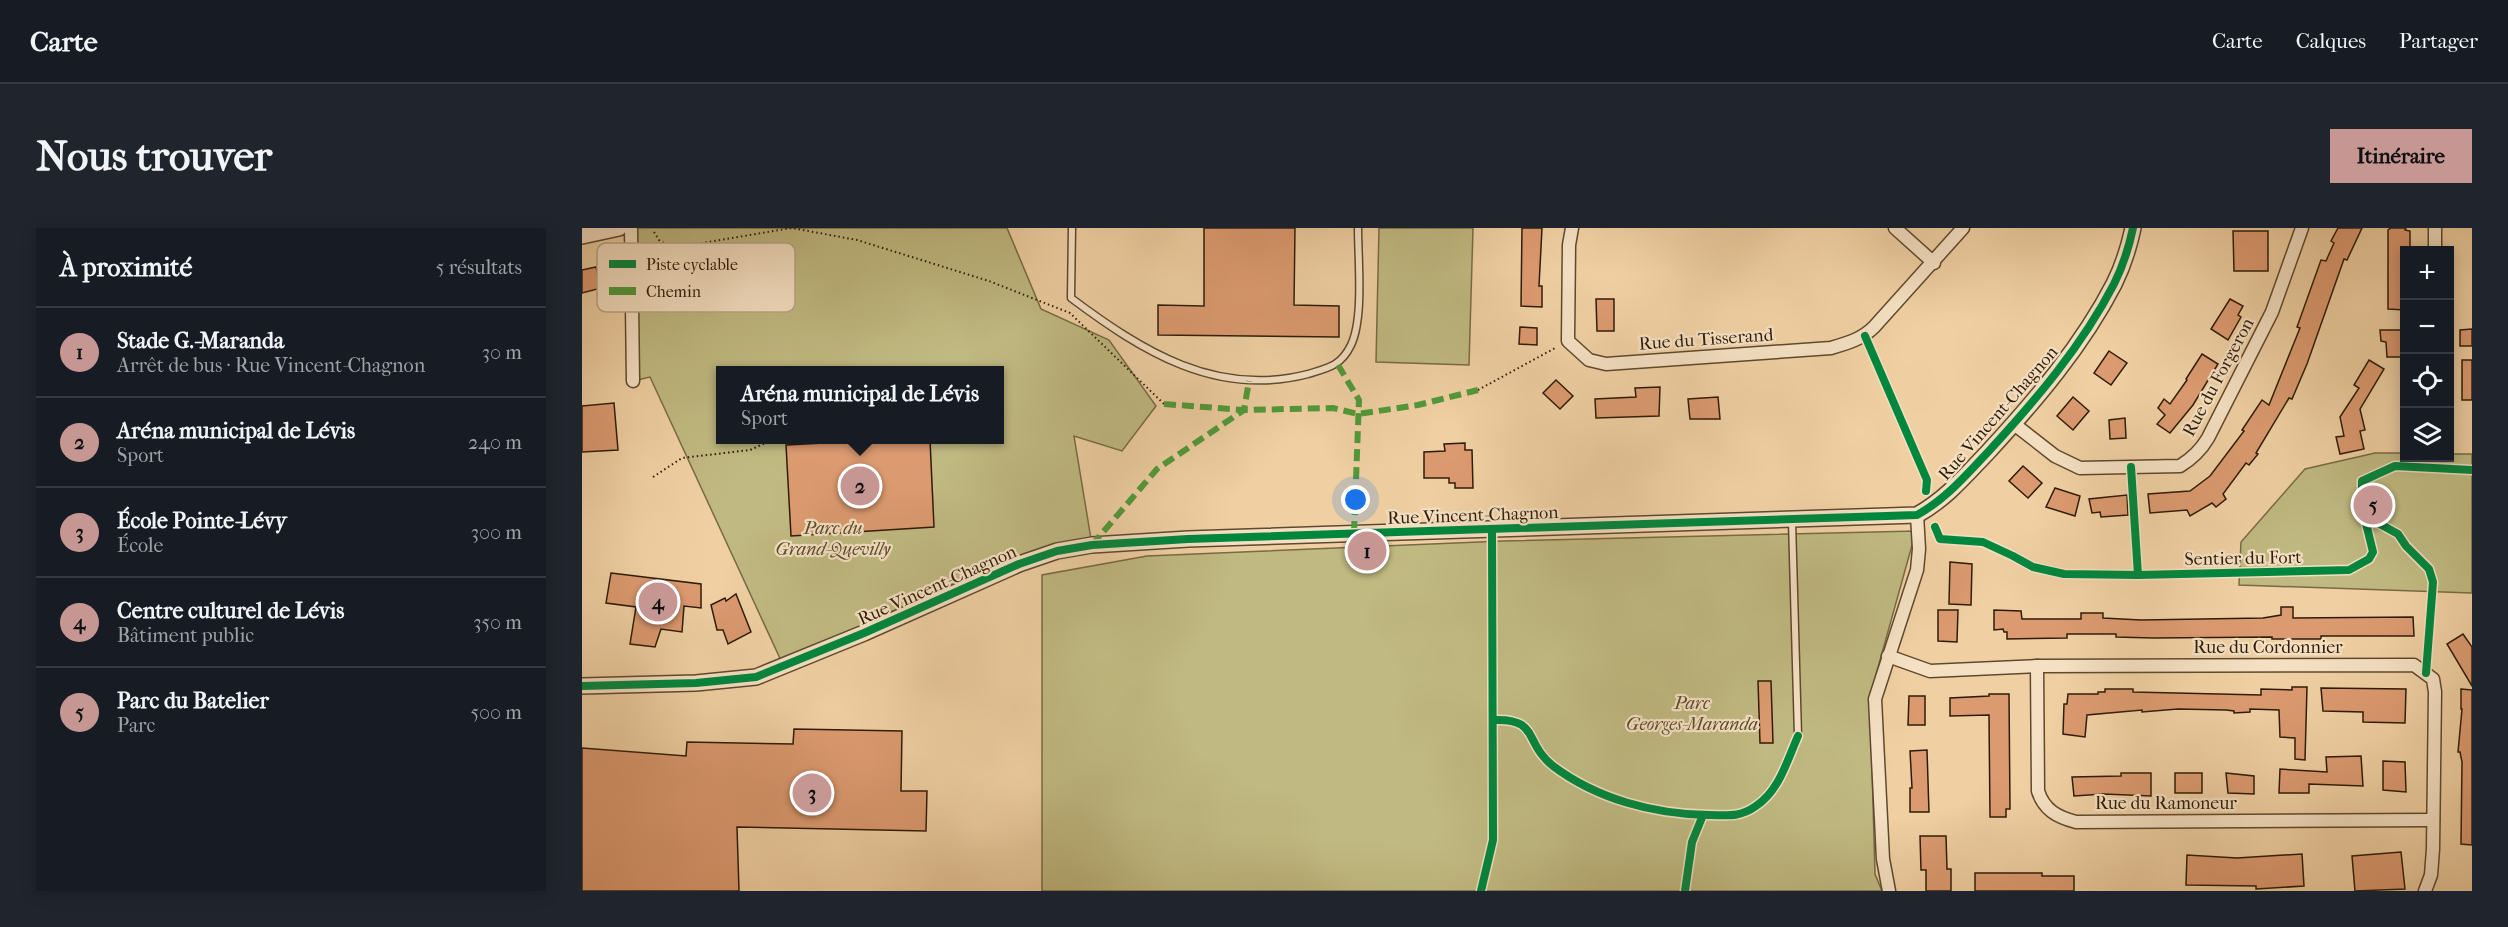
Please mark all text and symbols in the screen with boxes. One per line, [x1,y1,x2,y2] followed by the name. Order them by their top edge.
[30,25,98,58] text: Carte
[2212,29,2263,53] text: Carte
[2296,29,2366,53] text: Calques
[2399,29,2478,53] text: Partager
[2330,129,2472,183] button: Itinéraire
[36,132,272,181] text: Nous trouver
[597,243,795,312] legend
[2400,246,2454,462] map controls
[2400,246,2454,300] button: +
[60,252,192,283] text: À proximité
[646,255,738,274] text: Piste cyclable
[436,256,522,279] text: 5 résultats
[646,282,702,301] text: Chemin
[2400,300,2454,354] button: −
[2178,314,2259,440] street label: Rue du Forgeron
[1638,324,1774,355] street label: Rue du Tisserand
[117,328,284,354] text: Stade G.-Maranda
[76,341,83,364] text: 1
[482,341,522,364] text: 30 m
[1934,341,2063,485] street label: Rue Vincent-Chagnon
[117,354,425,377] text: Arrêt de bus · Rue Vincent-Chagnon
[2400,354,2454,408] button: locate
[716,366,1004,444] popup
[741,381,979,407] text: Aréna municipal de Lévis
[741,407,788,430] text: Sport
[2400,408,2454,462] button: layers
[117,418,355,444] text: Aréna municipal de Lévis
[74,431,85,454] text: 2
[468,431,522,454] text: 240 m
[117,444,164,467] text: Sport
[840,464,880,508] pin: 2
[2354,482,2392,528] pin: 5
[1341,485,1370,514] your location
[1387,502,1560,529] street label: Rue Vincent-Chagnon
[117,508,287,534] text: École Pointe-Lévy
[776,518,891,560] park label: Parc du Grand-Quevilly
[75,521,84,544] text: 3
[471,521,522,544] text: 300 m
[1348,528,1386,574] pin: 1
[117,534,163,557] text: École
[855,541,1020,630] street label: Rue Vincent-Chagnon
[2184,547,2302,570] street label: Sentier du Fort
[638,580,678,625] pin: 4
[117,598,344,624] text: Centre culturel de Lévis
[74,611,85,634] text: 4
[473,611,522,634] text: 350 m
[117,624,254,647] text: Bâtiment public
[2193,637,2343,658] street label: Rue du Cordonnier
[117,688,269,714] text: Parc du Batelier
[1626,693,1758,735] park label: Parc Georges-Maranda
[75,701,84,724] text: 5
[470,701,522,724] text: 500 m
[117,714,155,737] text: Parc
[792,770,832,816] pin: 3
[2095,793,2237,814] street label: Rue du Ramoneur

